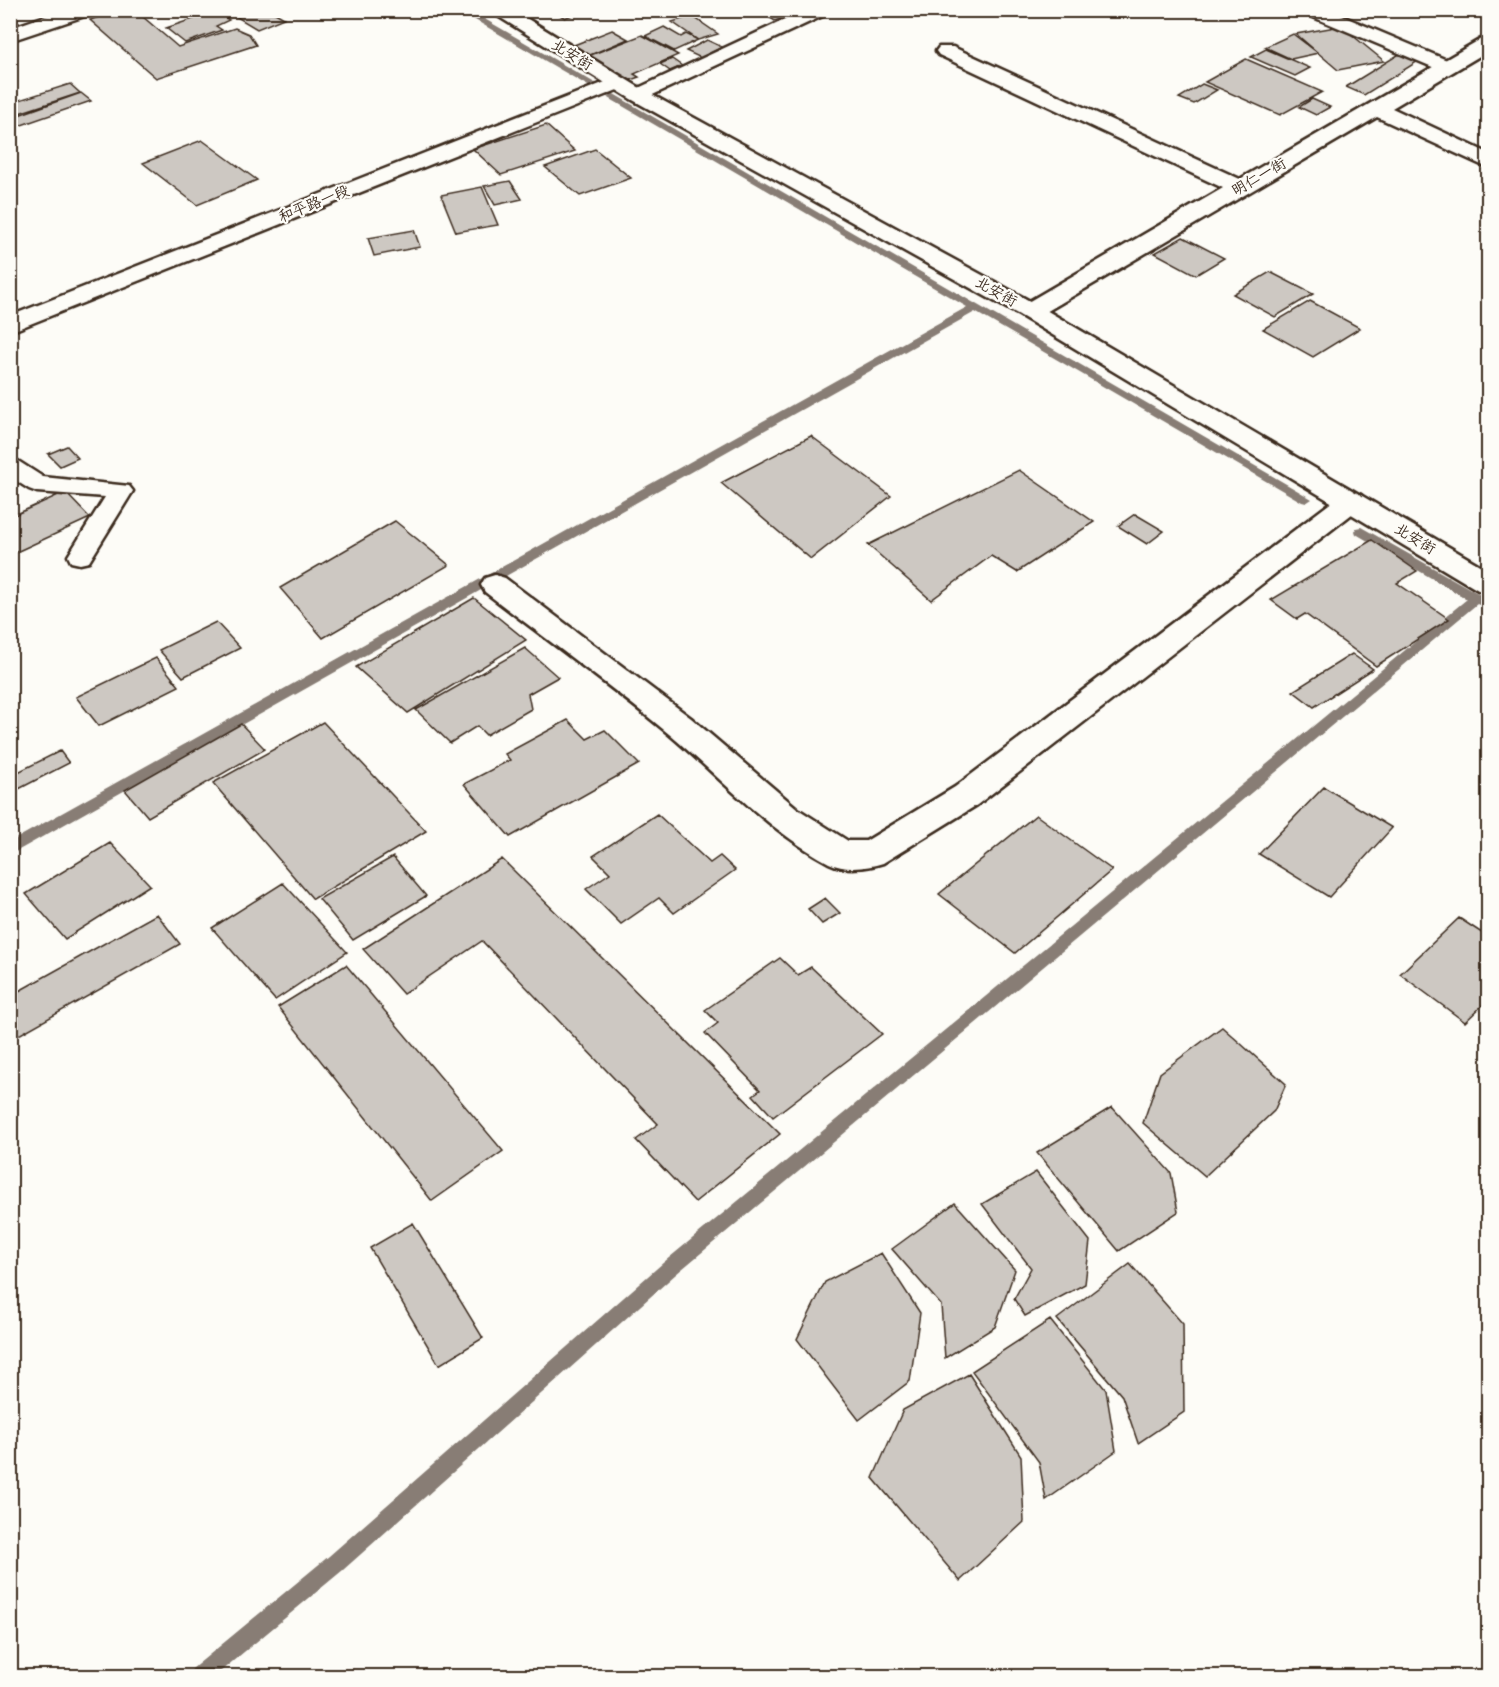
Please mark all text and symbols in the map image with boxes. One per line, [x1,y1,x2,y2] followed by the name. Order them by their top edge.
[548,35,596,75] street label: 北安街
[1228,154,1290,200] street label: 明仁一街
[276,181,352,227] street label: 和平路一段
[972,273,1020,311] street label: 北安街
[1391,519,1439,559] street label: 北安街

